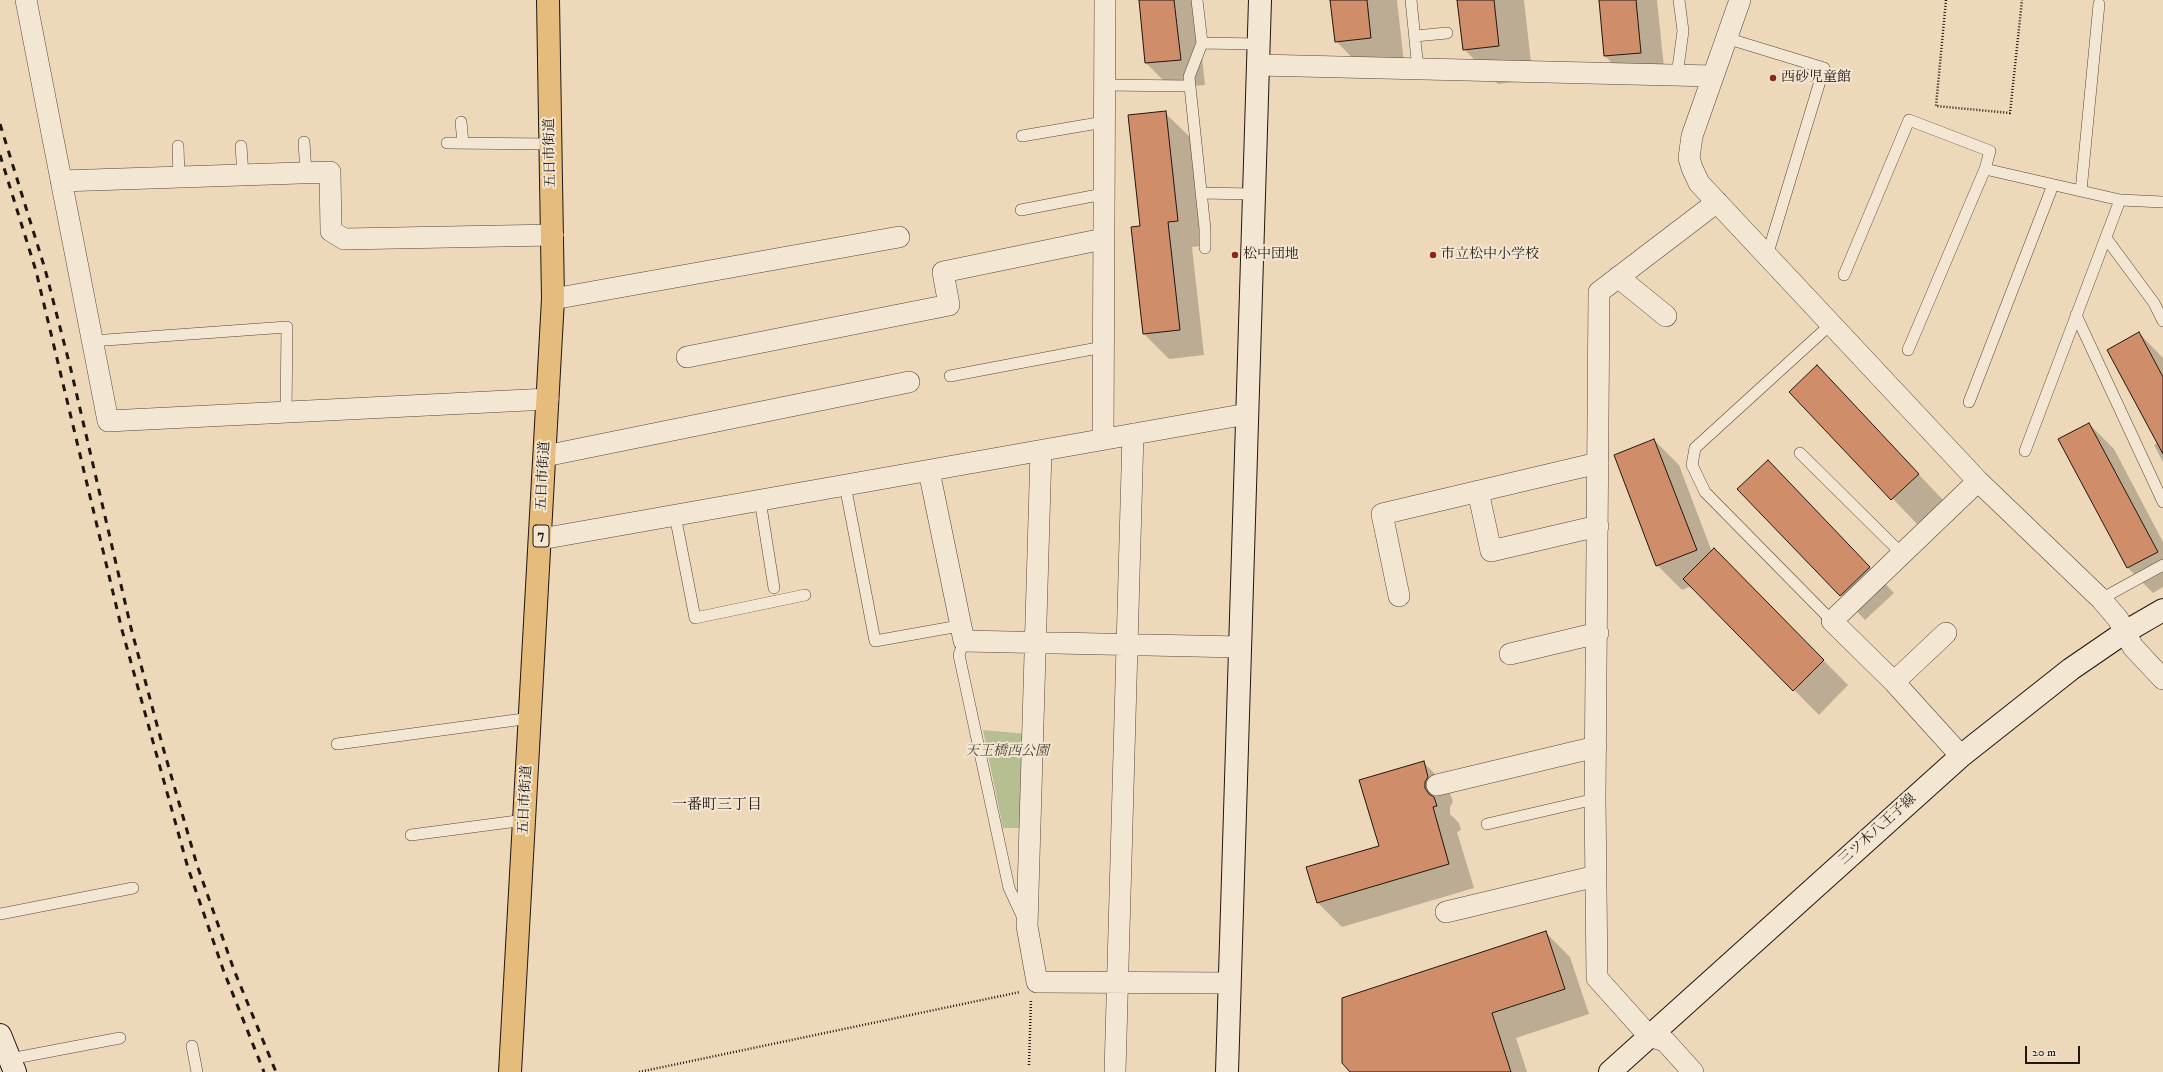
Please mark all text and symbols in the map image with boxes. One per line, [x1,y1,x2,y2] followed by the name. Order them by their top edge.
[1781,70,1851,86] place label: 西砂児童館
[1768,73,1778,83] marker: 西砂児童館
[542,118,560,188] street label: 五日市街道
[1243,247,1299,263] place label: 松中団地
[1441,247,1539,263] place label: 市立松中小学校
[1230,250,1240,260] marker: 松中団地
[1428,250,1438,260] marker: 市立松中小学校
[534,441,554,511] street label: 五日市街道
[533,525,549,547] road number: 7
[965,744,1049,760] park label: 天王橋西公園
[516,765,536,835] street label: 五日市街道
[1836,791,1920,869] street label: 三ツ木八王子線
[672,797,762,815] district label: 一番町三丁目
[2027,1038,2082,1064] scale bar
[2032,1045,2056,1060] text: 20 m

